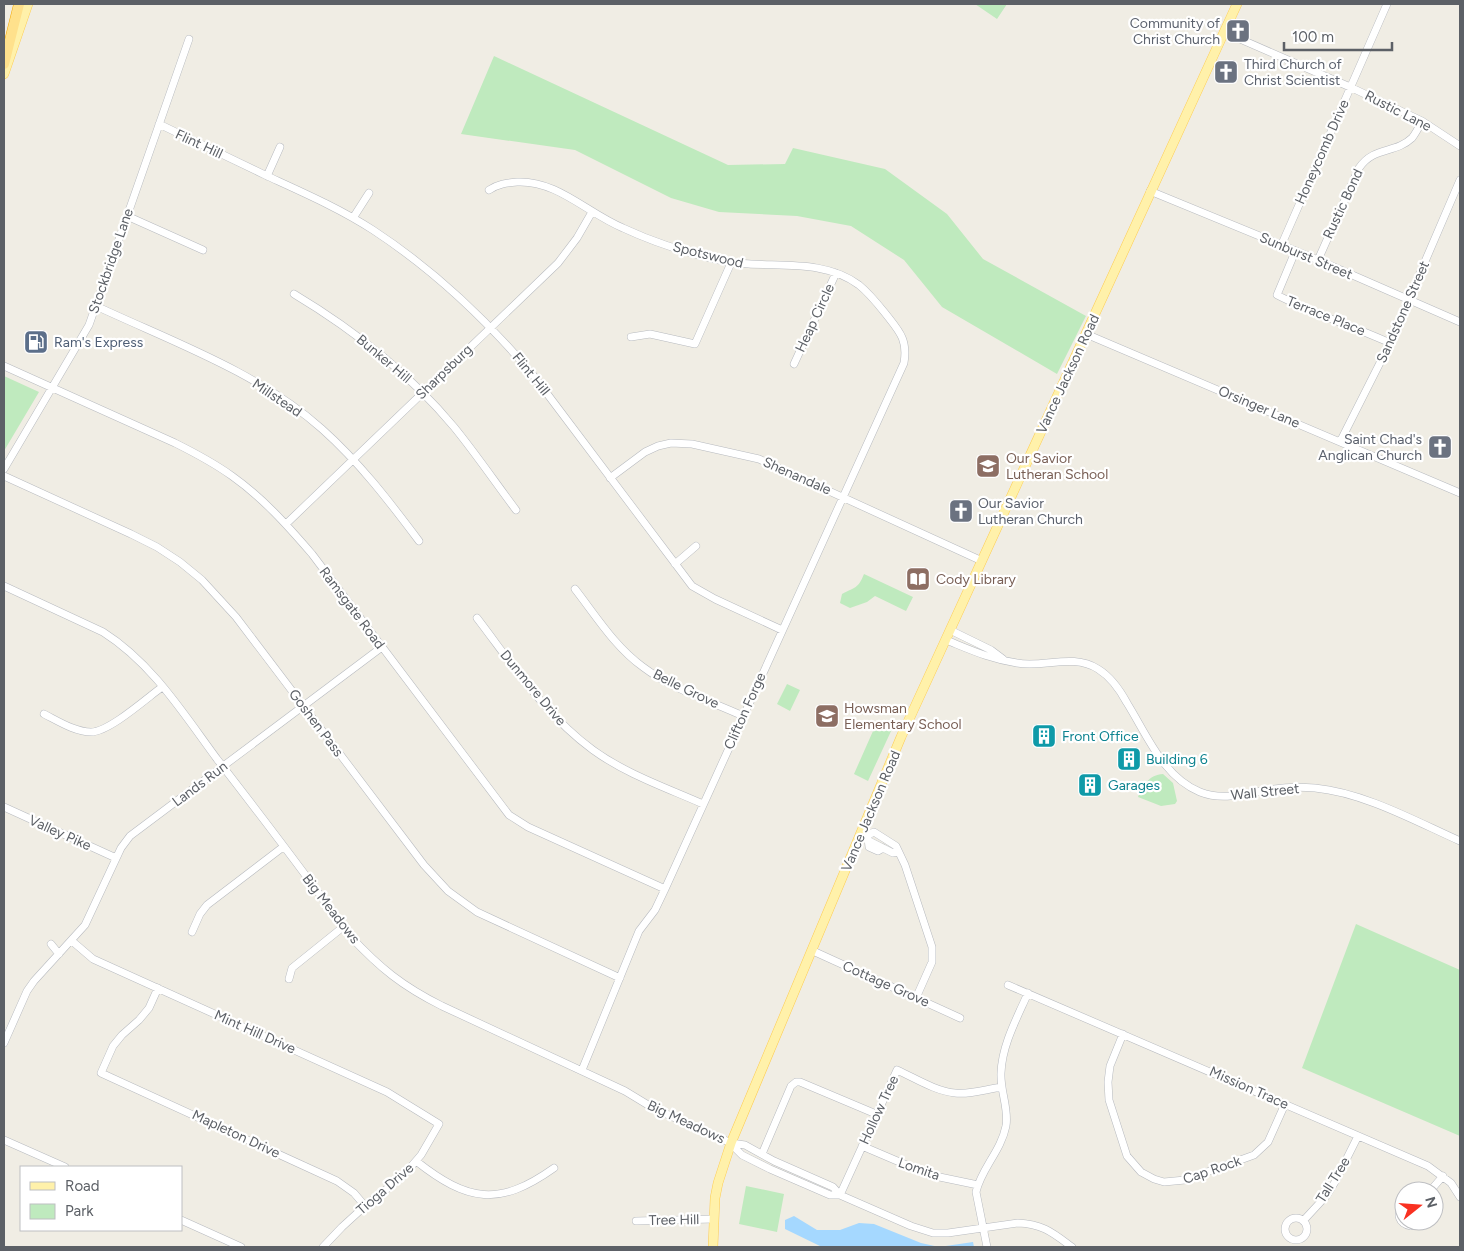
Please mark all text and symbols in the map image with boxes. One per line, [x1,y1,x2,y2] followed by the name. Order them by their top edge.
[1130,15,1221,48] place label: Community of Christ Church
[1225,18,1251,44] church icon: Community of Christ Church
[1284,20,1392,52] scale bar
[1292,28,1334,46] text: 100 m
[1244,56,1343,89] place label: Third Church of Christ Scientist
[1213,59,1239,85] church icon: Third Church of Christ Scientist
[1362,87,1434,135] street label: Rustic Lane
[1291,97,1353,207] street label: Honeycomb Drive
[173,126,225,162] street label: Flint Hill
[1319,166,1367,242] street label: Rustic Bond
[85,206,137,316] street label: Stockbridge Lane
[1257,229,1355,283] street label: Sunburst Street
[671,238,745,272] street label: Spotswood
[1373,258,1433,366] street label: Sandstone Street
[792,281,838,355] street label: Heap Circle
[1284,293,1368,340] street label: Terrace Place
[1033,312,1103,436] street label: Vance Jackson Road
[23,329,49,355] fuel station icon: Ram's Express
[353,331,415,387] street label: Bunker Hill
[54,334,143,351] place label: Ram's Express
[412,341,476,403] street label: Sharpsburg
[509,349,553,399] street label: Flint Hill
[249,375,305,421] street label: Millstead
[1216,382,1303,432] street label: Orsinger Lane
[1318,431,1422,464] place label: Saint Chad's Anglican Church
[1427,434,1453,460] church icon: Saint Chad's Anglican Church
[1006,450,1108,483] place label: Our Savior Lutheran School
[760,453,834,499] street label: Shenandale
[975,453,1001,479] school or university icon: Our Savior Lutheran School
[978,495,1083,528] place label: Our Savior Lutheran Church
[948,498,974,524] church icon: Our Savior Lutheran Church
[316,564,388,652] street label: Ramsgate Road
[905,566,931,592] library icon: Cody Library
[936,571,1017,588] place label: Cody Library
[496,647,570,730] street label: Dunmore Drive
[650,666,722,712] street label: Belle Grove
[720,670,770,752] street label: Clifton Forge
[285,686,347,760] street label: Goshen Pass
[844,700,962,733] place label: Howsman Elementary School
[814,703,840,729] school or university icon: Howsman Elementary School
[1031,723,1057,749] building icon: Front Office
[1062,728,1139,745] place label: Front Office
[1116,746,1142,772] building icon: Building 6
[838,748,904,874] street label: Vance Jackson Road
[1146,751,1208,768] place label: Building 6
[169,758,231,810] street label: Lands Run
[1077,772,1103,798] building icon: Garages
[1108,777,1160,794] place label: Garages
[1230,780,1300,804] street label: Wall Street
[26,812,94,854] street label: Valley Pike
[299,871,363,947] street label: Big Meadows
[840,957,932,1011] street label: Cottage Grove
[212,1006,299,1058] street label: Mint Hill Drive
[1207,1063,1292,1113] street label: Mission Trace
[856,1072,903,1147] street label: Hollow Tree
[644,1097,728,1147] street label: Big Meadows
[189,1106,283,1162] street label: Mapleton Drive
[1181,1152,1243,1188] street label: Cap Rock
[896,1154,942,1184] street label: Lomita
[1312,1154,1354,1206] street label: Tall Tree
[353,1159,417,1218] street label: Tioga Drive
[20,1166,182,1231] legend
[65,1177,100,1195] text: Road
[1394,1181,1444,1231] north arrow
[1421,1195,1441,1210] text: N
[65,1202,94,1220] text: Park
[649,1211,699,1229] street label: Tree Hill

